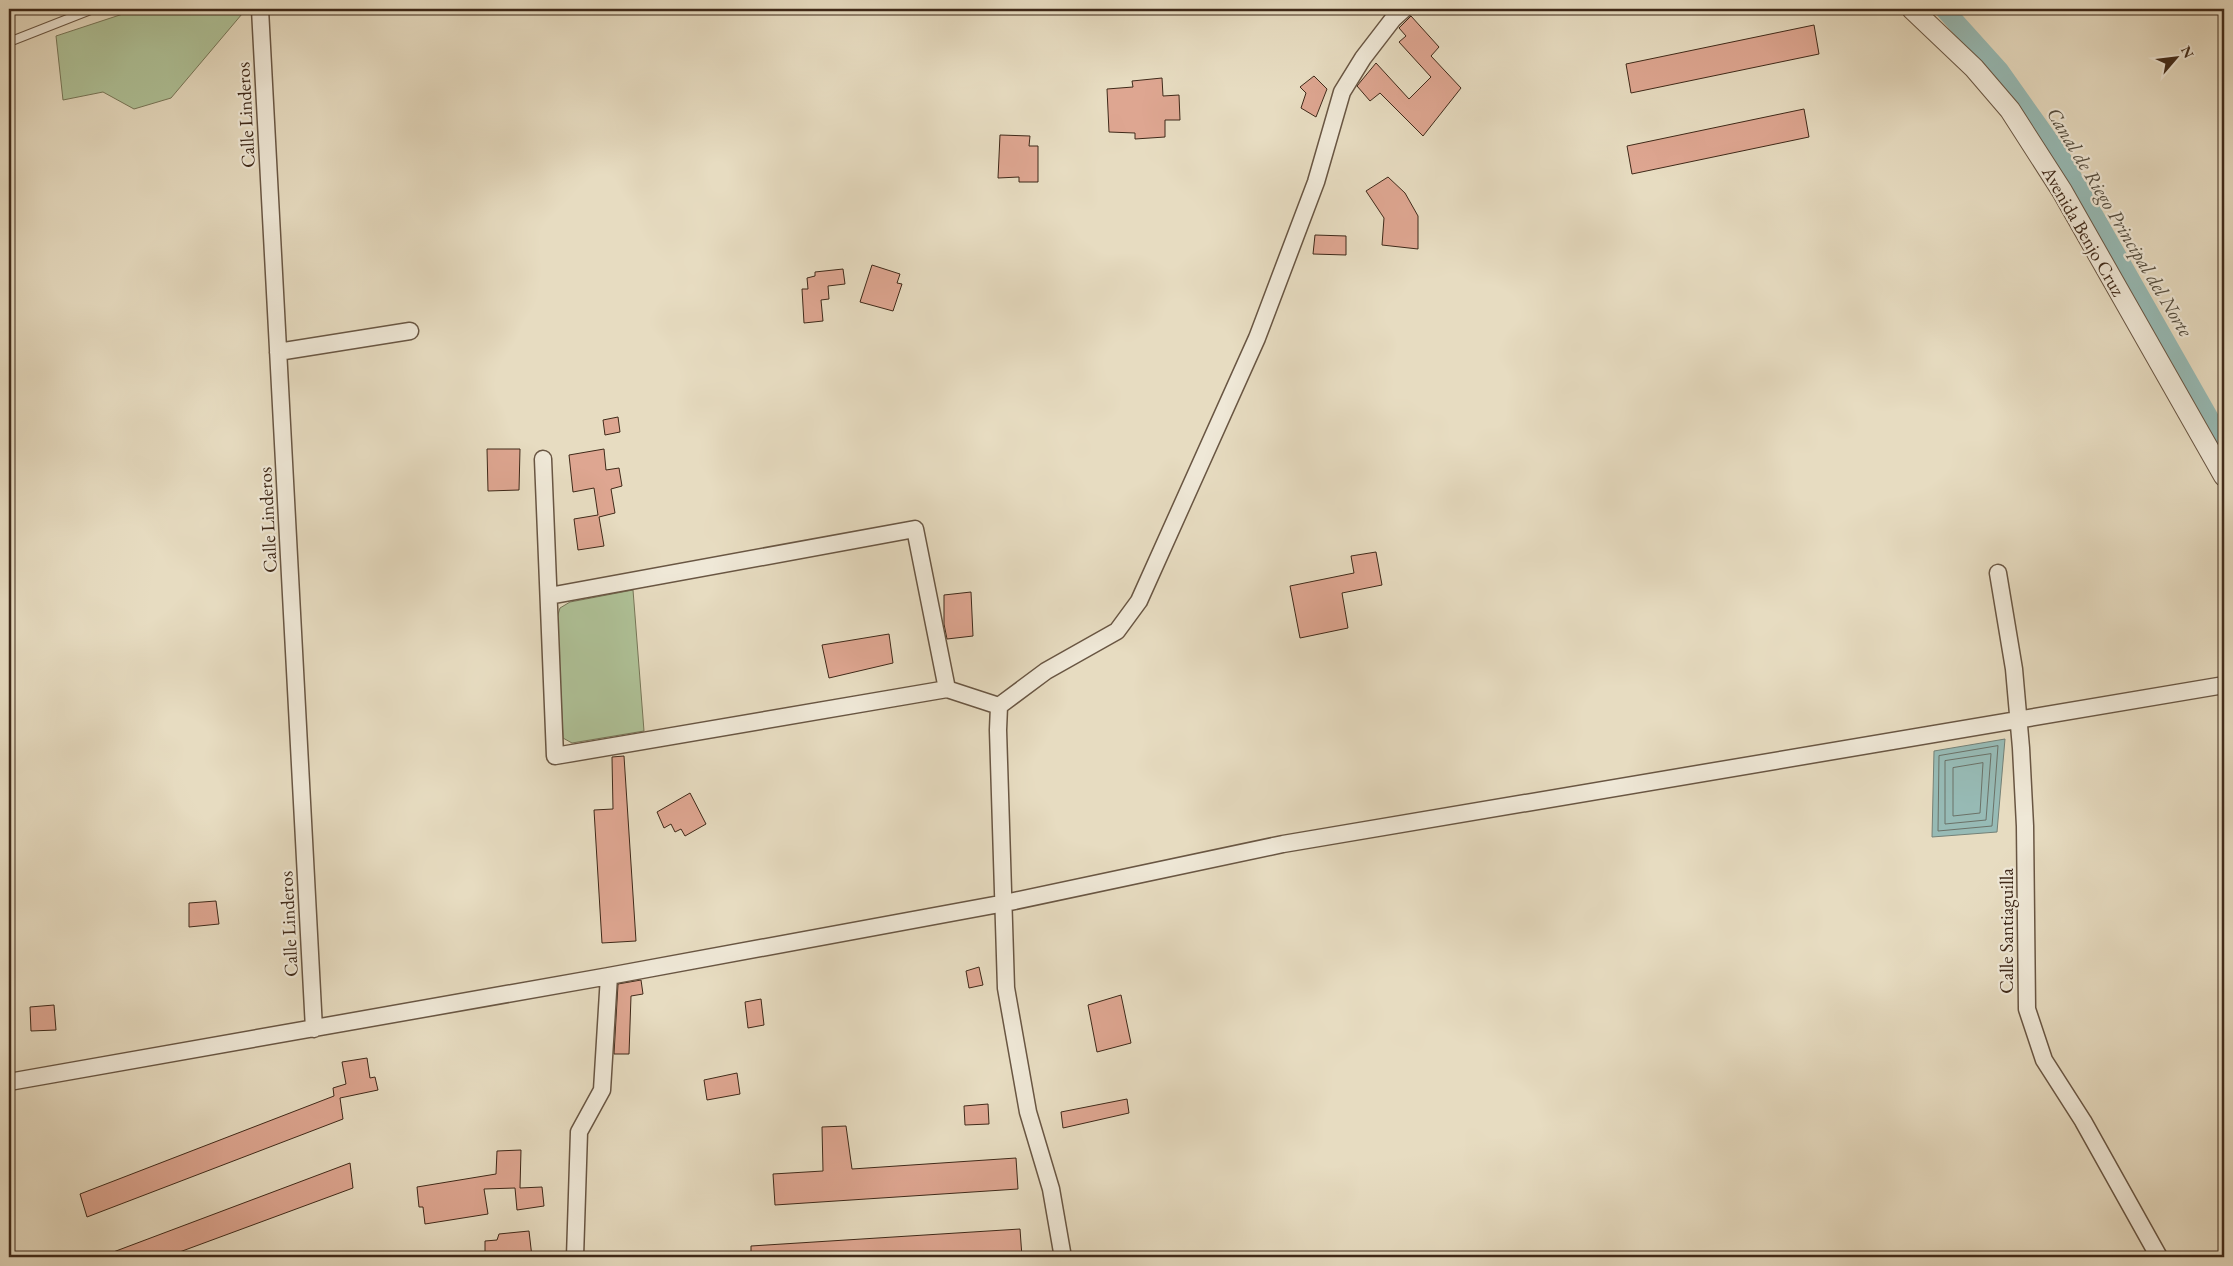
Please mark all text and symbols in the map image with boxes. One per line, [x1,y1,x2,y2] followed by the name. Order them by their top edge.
[2150,32,2200,82] north arrow
[2177,43,2198,62] text: N
[230,61,261,169] street label: Calle Linderos
[2041,102,2199,342] water label: Canal de Riego Principal del Norte
[2036,161,2131,301] street label: Avenida Benjo Cruz
[252,466,283,574] street label: Calle Linderos
[1994,868,2019,994] street label: Calle Santiaguilla
[273,870,304,978] street label: Calle Linderos

